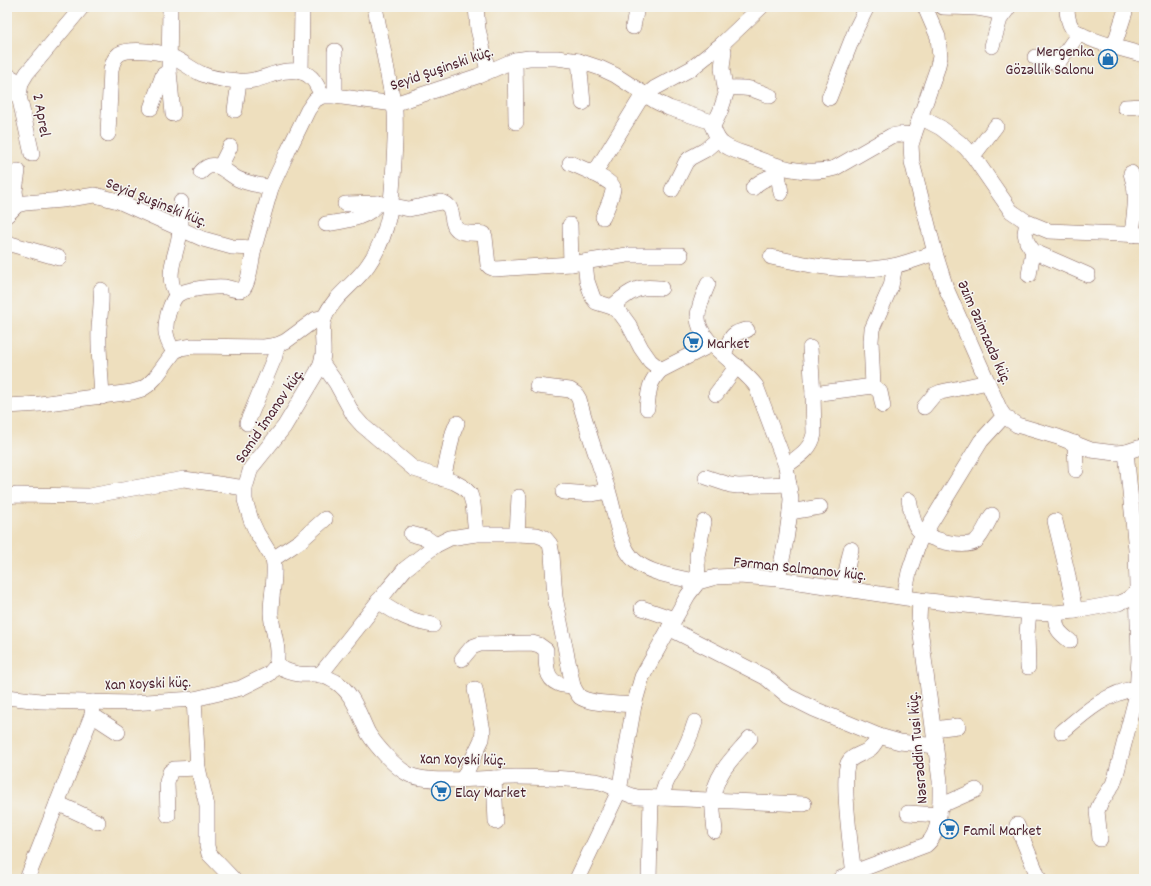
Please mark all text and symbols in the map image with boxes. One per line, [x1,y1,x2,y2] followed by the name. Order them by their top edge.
[387,41,497,98] street label: Seyid Şuşinski küç.
[1005,41,1094,82] place label: Mergenka Gözəllik Salonu
[1097,48,1119,70] shop icon: Mergenka Gözəllik Salonu
[25,92,56,139] street label: 2 Aprel
[102,172,210,234] street label: Seyid Şuşinski küç.
[951,277,1017,389] street label: Əzim Əzimzadə küç.
[682,331,704,353] supermarket icon: Market
[707,333,749,356] place label: Market
[230,364,310,468] street label: Samid İmanov küç.
[732,551,867,588] street label: Fərman Salmanov küç.
[105,672,191,697] street label: Xan Xoyski küç.
[902,691,935,805] street label: Nəsrəddin Tusi küç.
[420,748,506,773] street label: Xan Xoyski küç.
[430,780,452,802] supermarket icon: Elay Market
[455,782,526,805] place label: Elay Market
[938,818,960,840] supermarket icon: Famil Market
[963,820,1041,843] place label: Famil Market

